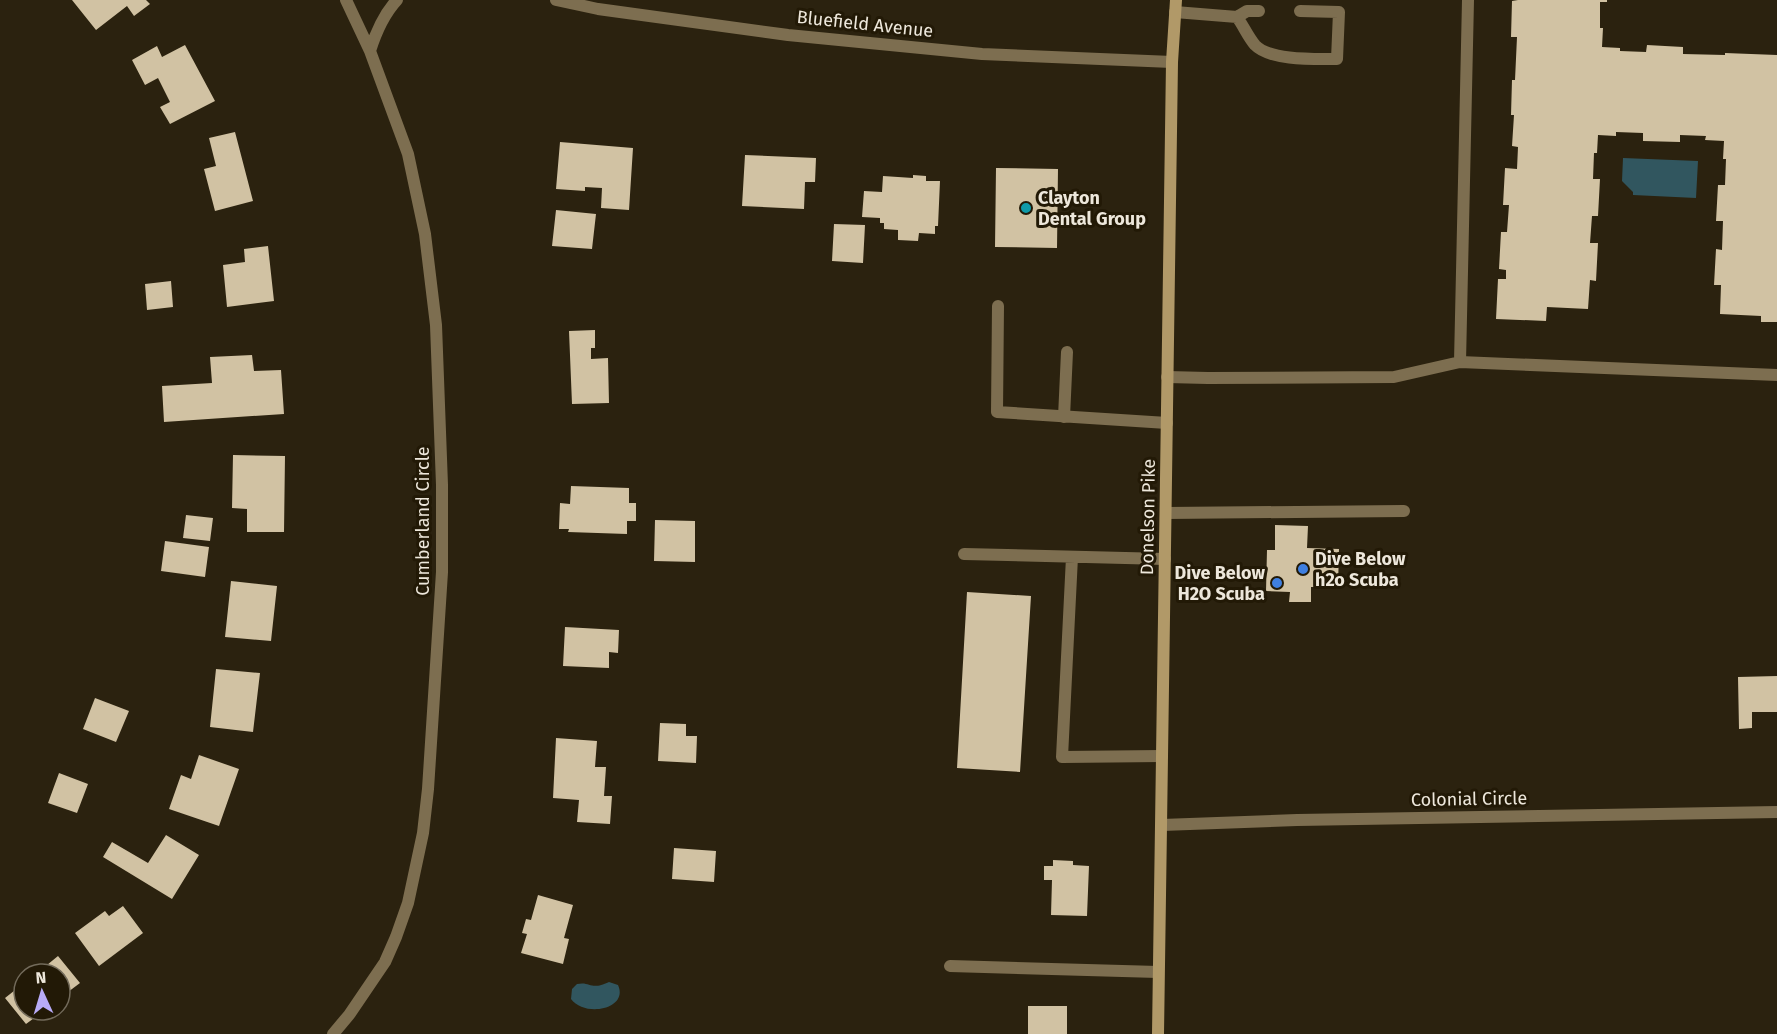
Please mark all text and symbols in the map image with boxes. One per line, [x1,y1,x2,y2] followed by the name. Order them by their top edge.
[796,6,934,42] street label: Bluefield Avenue
[1038,187,1146,230] place label: Clayton Dental Group
[1019,201,1033,215] marker: Clayton Dental Group
[412,446,434,596] street label: Cumberland Circle
[1136,459,1160,575] street label: Donelson Pike
[1315,548,1406,591] place label: Dive Below h2o Scuba
[1175,562,1266,605] place label: Dive Below H2O Scuba
[1296,562,1310,576] marker: Dive Below h2o Scuba
[1270,576,1284,590] marker: Dive Below H2O Scuba
[1411,787,1527,811] street label: Colonial Circle
[12,962,72,1022] north arrow
[35,968,47,987] text: N

